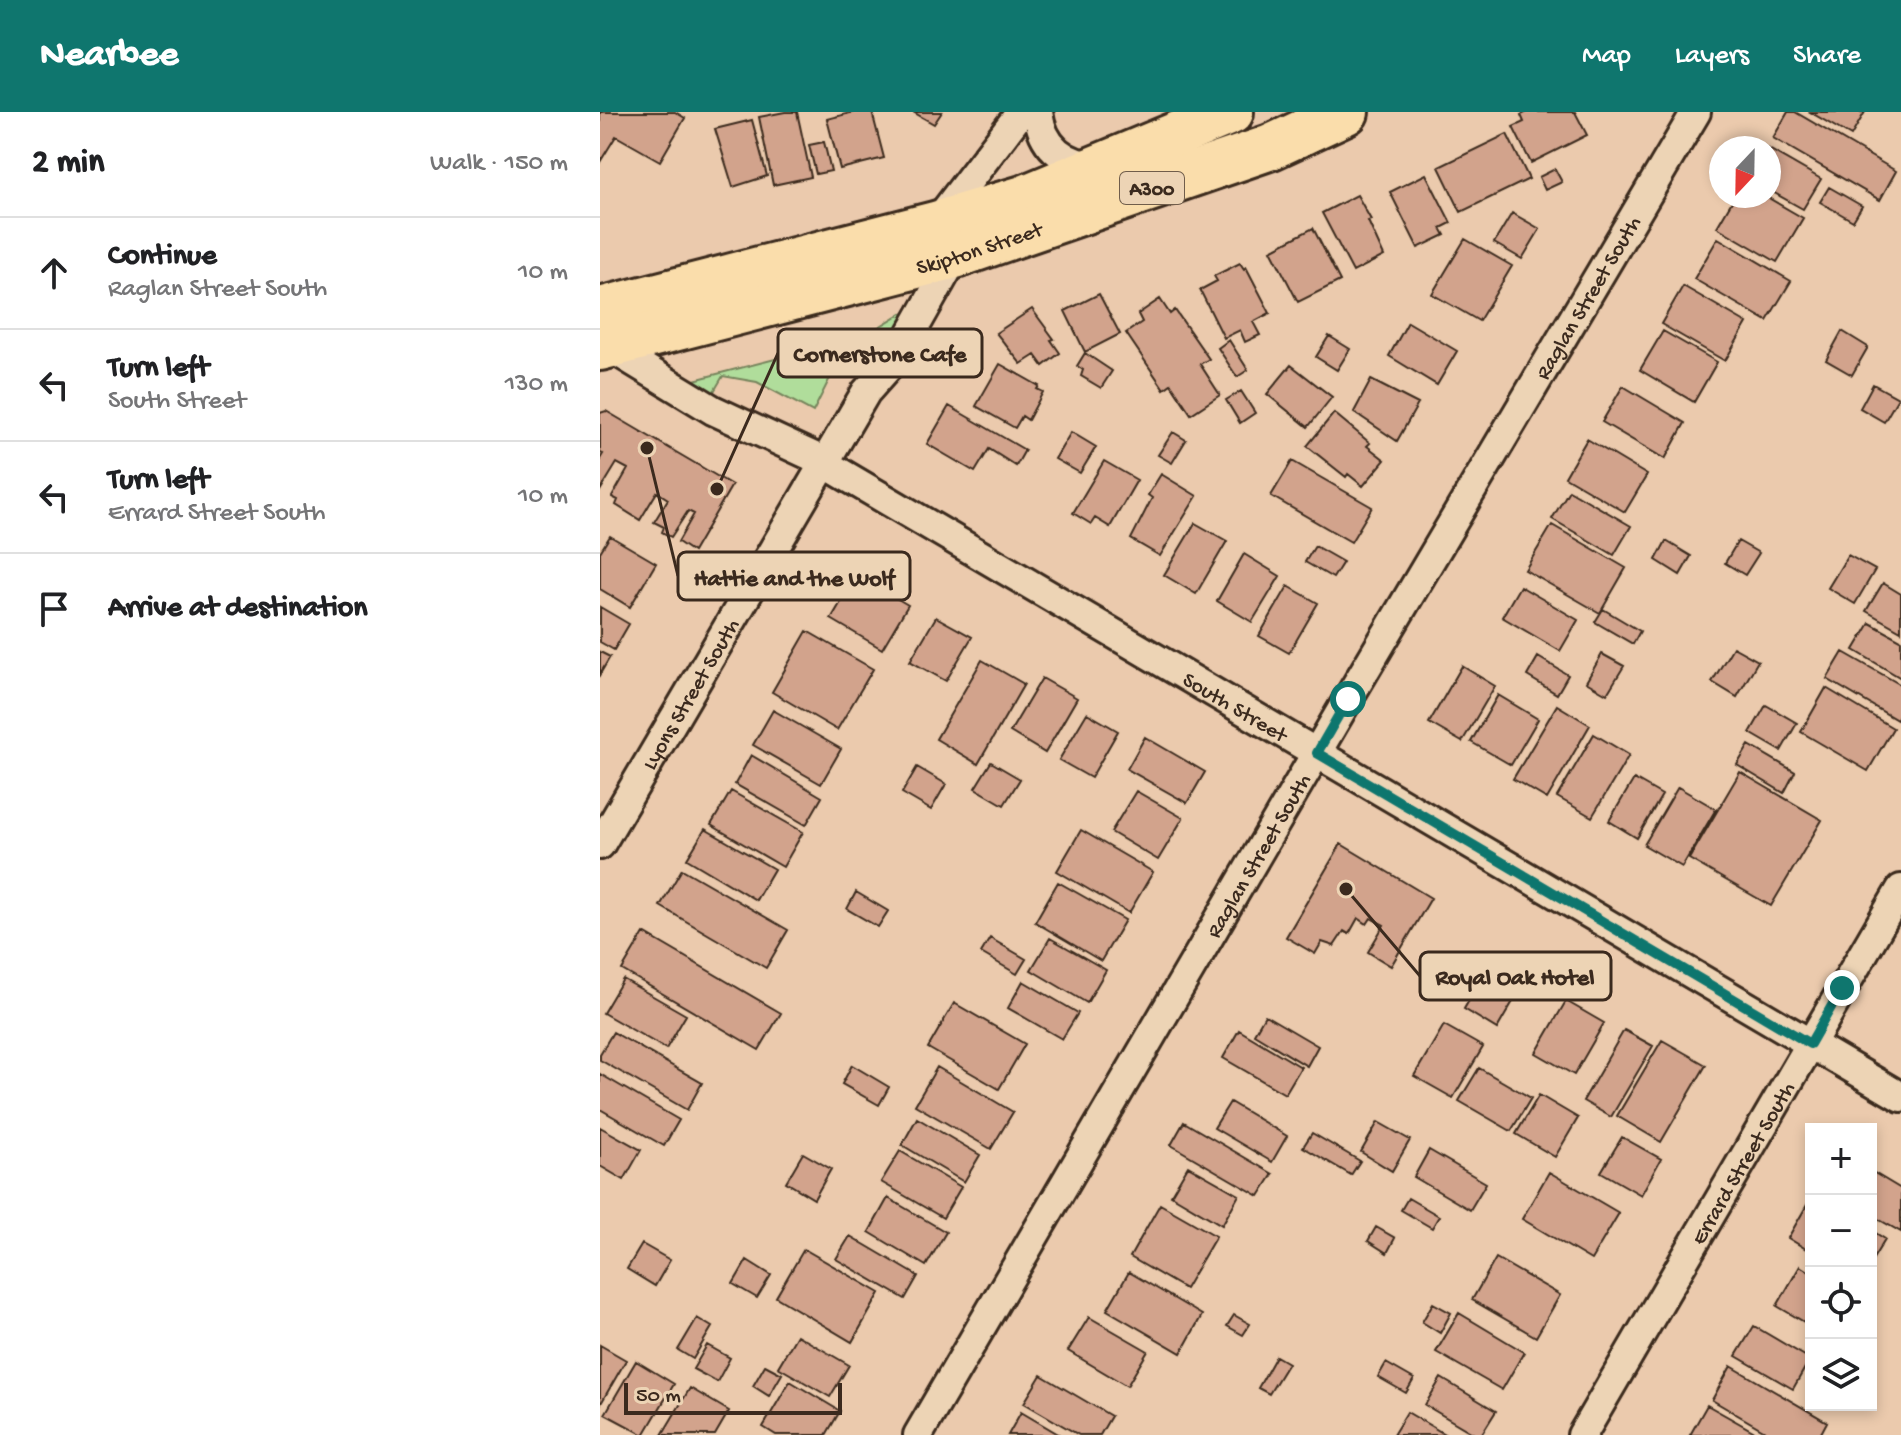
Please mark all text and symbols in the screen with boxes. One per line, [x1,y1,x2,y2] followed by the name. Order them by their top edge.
[40,34,178,78] text: Nearbee
[1582,40,1631,73] text: Map
[1675,40,1749,73] text: Layers
[1793,40,1861,73] text: Share
[1709,136,1781,208] north arrow
[32,144,104,184] text: 2 min
[430,149,568,180] text: Walk · 150 m
[1120,172,1184,204] road number: A300
[1531,212,1649,385] street label: Raglan Street South
[914,217,1048,282] street label: Skipton Street
[108,240,217,275] text: Continue
[32,251,76,295] icon: ahead
[518,258,568,289] text: 10 m
[108,275,327,306] text: Raglan Street South
[778,329,982,377] callout: Cornerstone Cafe
[794,342,968,371] text: Cornerstone Cafe
[108,352,209,387] text: Turn left
[32,363,76,407] icon: left
[505,370,568,401] text: 130 m
[108,387,246,418] text: South Street
[108,464,209,499] text: Turn left
[32,475,76,519] icon: left
[518,482,568,513] text: 10 m
[108,499,325,530] text: Errard Street South
[678,552,910,600] callout: Hattie and the Wolf
[694,566,897,595] text: Hattie and the Wolf
[32,587,76,631] icon: arrive
[108,592,368,627] text: Arrive at destination
[638,615,747,775] street label: Lyons Street South
[1177,668,1292,751] street label: South Street
[1330,681,1366,717] route start
[1202,770,1319,944] street label: Raglan Street South
[1420,952,1611,1000] callout: Royal Oak Hotel
[1435,965,1594,994] text: Royal Oak Hotel
[1824,970,1860,1006] route end
[1687,1078,1803,1250] street label: Errard Street South
[1805,1123,1877,1411] map controls
[1805,1123,1877,1195] button: +
[1805,1195,1877,1267] button: −
[1805,1267,1877,1339] button: locate
[1805,1339,1877,1411] button: layers
[624,1379,842,1415] scale bar
[636,1384,681,1410] text: 50 m

